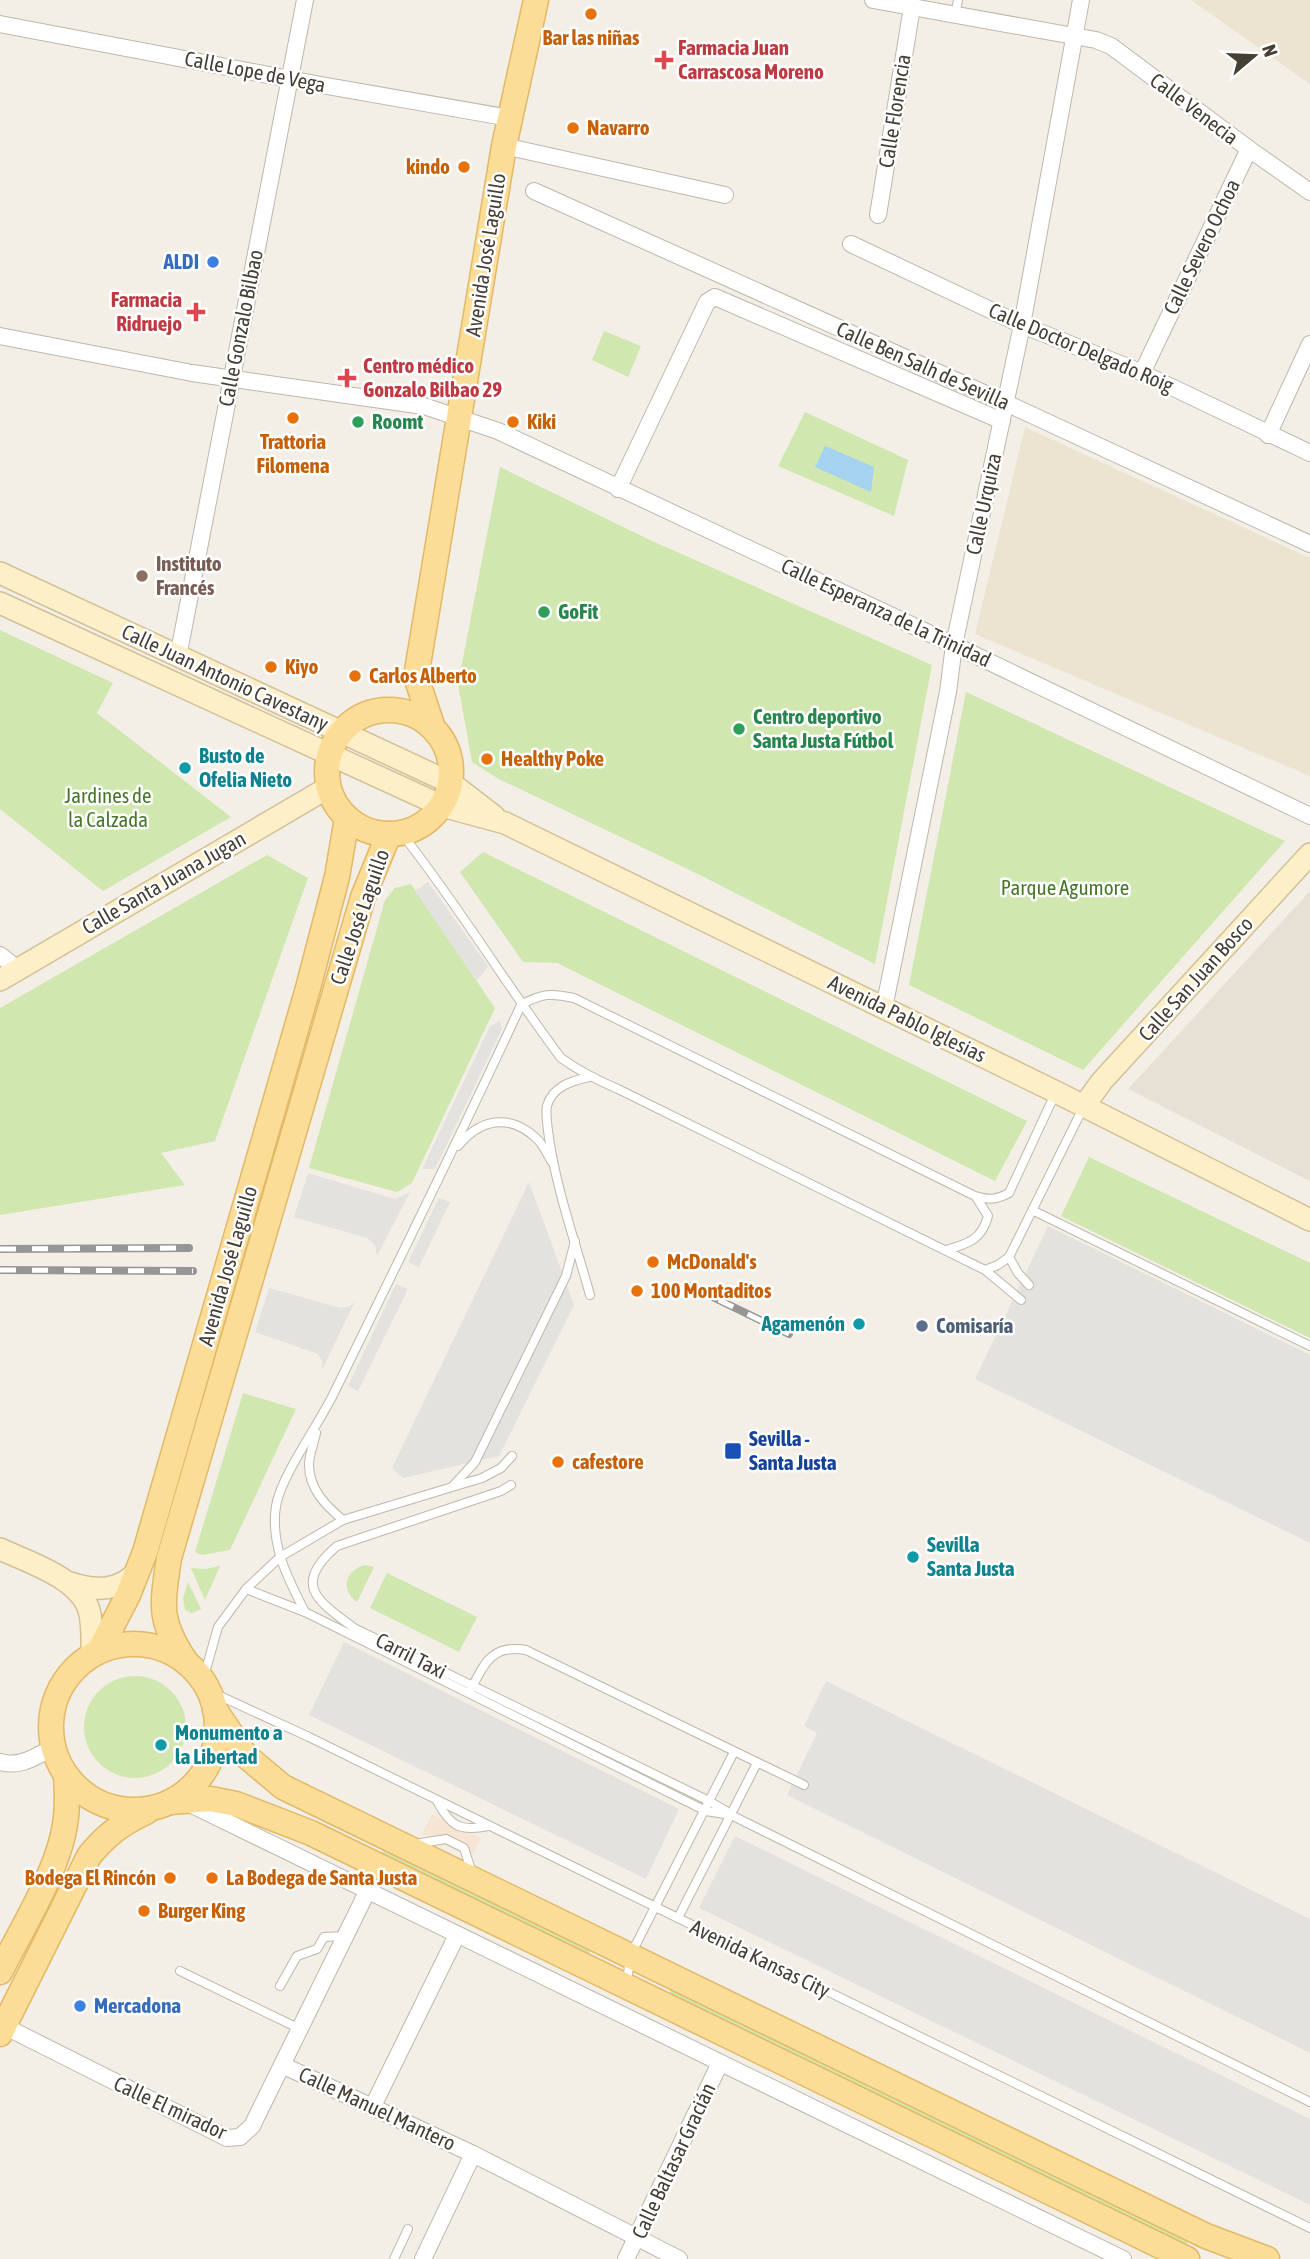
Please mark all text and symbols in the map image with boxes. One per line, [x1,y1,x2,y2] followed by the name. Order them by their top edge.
[583,6,599,22] marker: Bar las niñas
[1219,21,1289,91] north arrow
[543,25,640,49] place label: Bar las niñas
[678,35,824,83] place label: Farmacia Juan Carrascosa Moreno
[1258,42,1282,59] text: N
[183,46,328,96] street label: Calle Lope de Vega
[656,52,672,68] marker: Farmacia Juan Carrascosa Moreno
[873,52,915,169] street label: Calle Florencia
[1146,67,1243,149] street label: Calle Venecia
[587,115,650,139] place label: Navarro
[565,120,581,136] marker: Navarro
[406,154,450,178] place label: kindo
[456,159,472,175] marker: kindo
[460,171,510,338] street label: Avenida José Laguillo
[1158,175,1244,318] street label: Calle Severo Ochoa
[213,247,267,408] street label: Calle Gonzalo Bilbao
[162,249,199,273] place label: ALDI
[205,254,221,270] marker: ALDI
[111,287,182,335] place label: Farmacia Ridruejo
[985,297,1177,397] street label: Calle Doctor Delgado Roig
[188,304,204,320] marker: Farmacia Ridruejo
[833,316,1014,414] street label: Calle Ben Salh de Sevilla
[363,353,502,401] place label: Centro médico Gonzalo Bilbao 29
[337,368,357,388] marker: Centro médico Gonzalo Bilbao 29
[372,409,423,433] place label: Roomt
[527,409,556,433] place label: Kiki
[285,410,301,426] marker: Trattoria Filomena
[350,414,366,430] marker: Roomt
[505,414,521,430] marker: Kiki
[256,429,330,477] place label: Trattoria Filomena
[961,451,1006,557] street label: Calle Urquiza
[156,551,222,599] place label: Instituto Francés
[778,553,995,671] street label: Calle Esperanza de la Trinidad
[134,568,150,584] marker: Instituto Francés
[558,599,598,623] place label: GoFit
[536,604,552,620] marker: GoFit
[118,619,333,736] street label: Calle Juan Antonio Cavestany
[285,654,319,678] place label: Kiyo
[263,659,279,675] marker: Kiyo
[369,663,477,687] place label: Carlos Alberto
[347,668,363,684] marker: Carlos Alberto
[753,704,894,752] place label: Centro deportivo Santa Justa Fútbol
[731,721,747,737] marker: Centro deportivo Santa Justa Fútbol
[199,743,292,791] place label: Busto de Ofelia Nieto
[501,746,604,770] place label: Healthy Poke
[479,751,495,767] marker: Healthy Poke
[177,760,193,776] marker: Busto de Ofelia Nieto
[65,783,151,831] park label: Jardines de la Calzada
[77,826,250,939] street label: Calle Santa Juana Jugan
[325,846,393,988] street label: Calle José Laguillo
[1001,875,1129,899] park label: Parque Agumore
[1133,911,1257,1045] street label: Calle San Juan Bosco
[825,970,990,1067] street label: Avenida Pablo Iglesias
[193,1183,261,1348] street label: Avenida José Laguillo
[667,1249,757,1273] place label: McDonald's
[645,1254,661,1270] marker: McDonald's
[651,1278,772,1302] place label: 100 Montaditos
[629,1283,645,1299] marker: 100 Montaditos
[760,1311,845,1335] place label: Agamenón
[936,1313,1013,1337] place label: Comisaría
[851,1316,867,1332] marker: Agamenón
[914,1318,930,1334] marker: Comisaría
[749,1426,837,1474] place label: Sevilla - Santa Justa
[723,1441,743,1461] marker: Sevilla - Santa Justa
[572,1449,644,1473] place label: cafestore
[550,1454,566,1470] marker: cafestore
[927,1532,1015,1580] place label: Sevilla Santa Justa
[905,1549,921,1565] marker: Sevilla Santa Justa
[372,1627,451,1683] street label: Carril Taxi
[175,1720,283,1768] place label: Monumento a la Libertad
[153,1737,169,1753] marker: Monumento a la Libertad
[25,1865,156,1889] place label: Bodega El Rincón
[226,1865,417,1889] place label: La Bodega de Santa Justa
[162,1870,178,1886] marker: Bodega El Rincón
[204,1870,220,1886] marker: La Bodega de Santa Justa
[158,1898,246,1922] place label: Burger King
[136,1903,152,1919] marker: Burger King
[687,1914,834,2002] street label: Avenida Kansas City
[94,1993,181,2017] place label: Mercadona
[72,1998,88,2014] marker: Mercadona
[295,2061,460,2155] street label: Calle Manuel Mantero
[110,2071,231,2144] street label: Calle El mirador
[626,2079,720,2242] street label: Calle Baltasar Gracián

